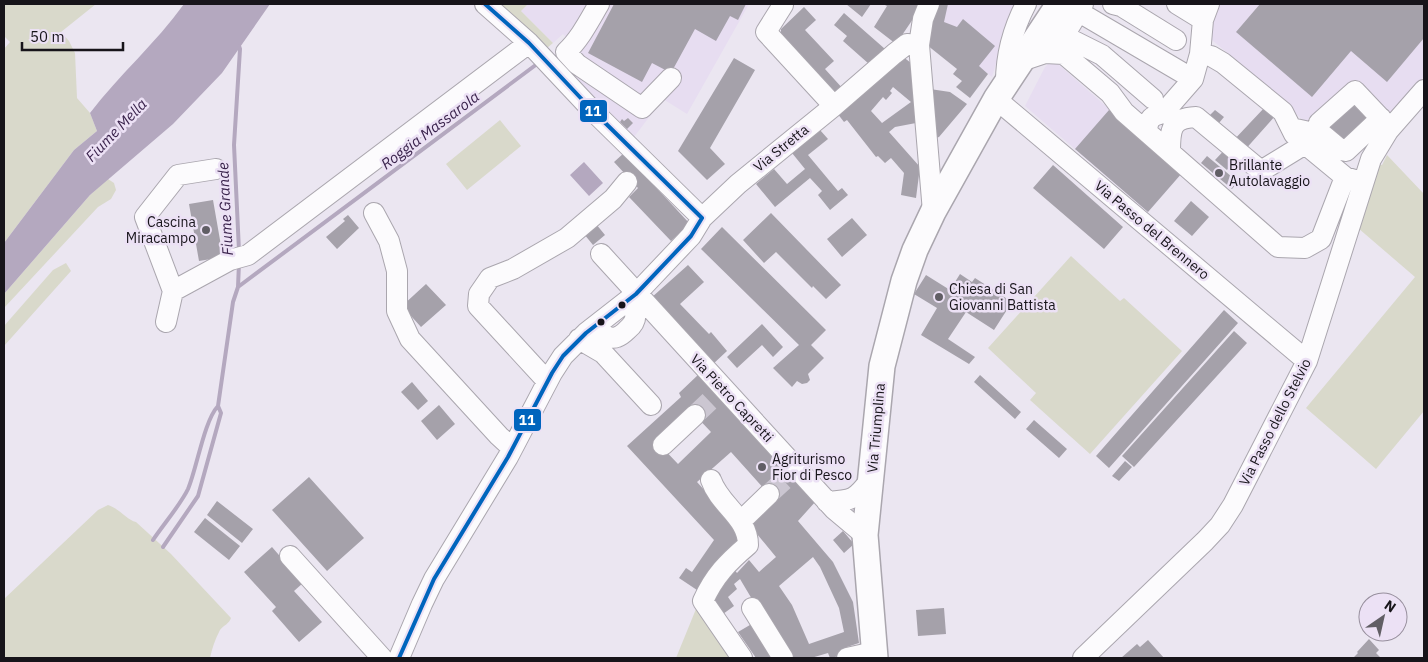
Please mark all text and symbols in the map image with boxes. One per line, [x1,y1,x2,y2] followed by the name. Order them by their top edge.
[22,20,124,52] scale bar
[30,27,65,46] text: 50 m
[377,87,483,173] water label: Roggia Massarola
[81,94,151,166] water label: Fiume Mella
[579,99,608,123] line badge: 11
[585,102,602,120] text: 11
[750,120,813,176] street label: Via Stretta
[1229,156,1310,190] place label: Brillante Autolavaggio
[213,162,237,256] water label: Fiume Grande
[1213,167,1225,179] marker: Brillante Autolavaggio
[1091,177,1213,283] street label: Via Passo del Brennero
[126,213,197,247] place label: Cascina Miracampo
[200,224,212,236] marker: Cascina Miracampo
[949,280,1056,314] place label: Chiesa di San Giovanni Battista
[933,291,945,303] marker: Chiesa di San Giovanni Battista
[617,300,627,310] unlabelled marker
[596,317,606,327] unlabelled marker
[687,350,777,446] street label: Via Pietro Capretti
[1235,355,1315,489] street label: Via Passo dello Stelvio
[863,382,889,474] street label: Via Triumplina
[513,408,542,432] line badge: 11
[519,411,536,429] text: 11
[772,450,852,484] place label: Agriturismo Fior di Pesco
[756,461,768,473] marker: Agriturismo Fior di Pesco
[1358,592,1408,642] north arrow
[1381,596,1400,617] text: N

